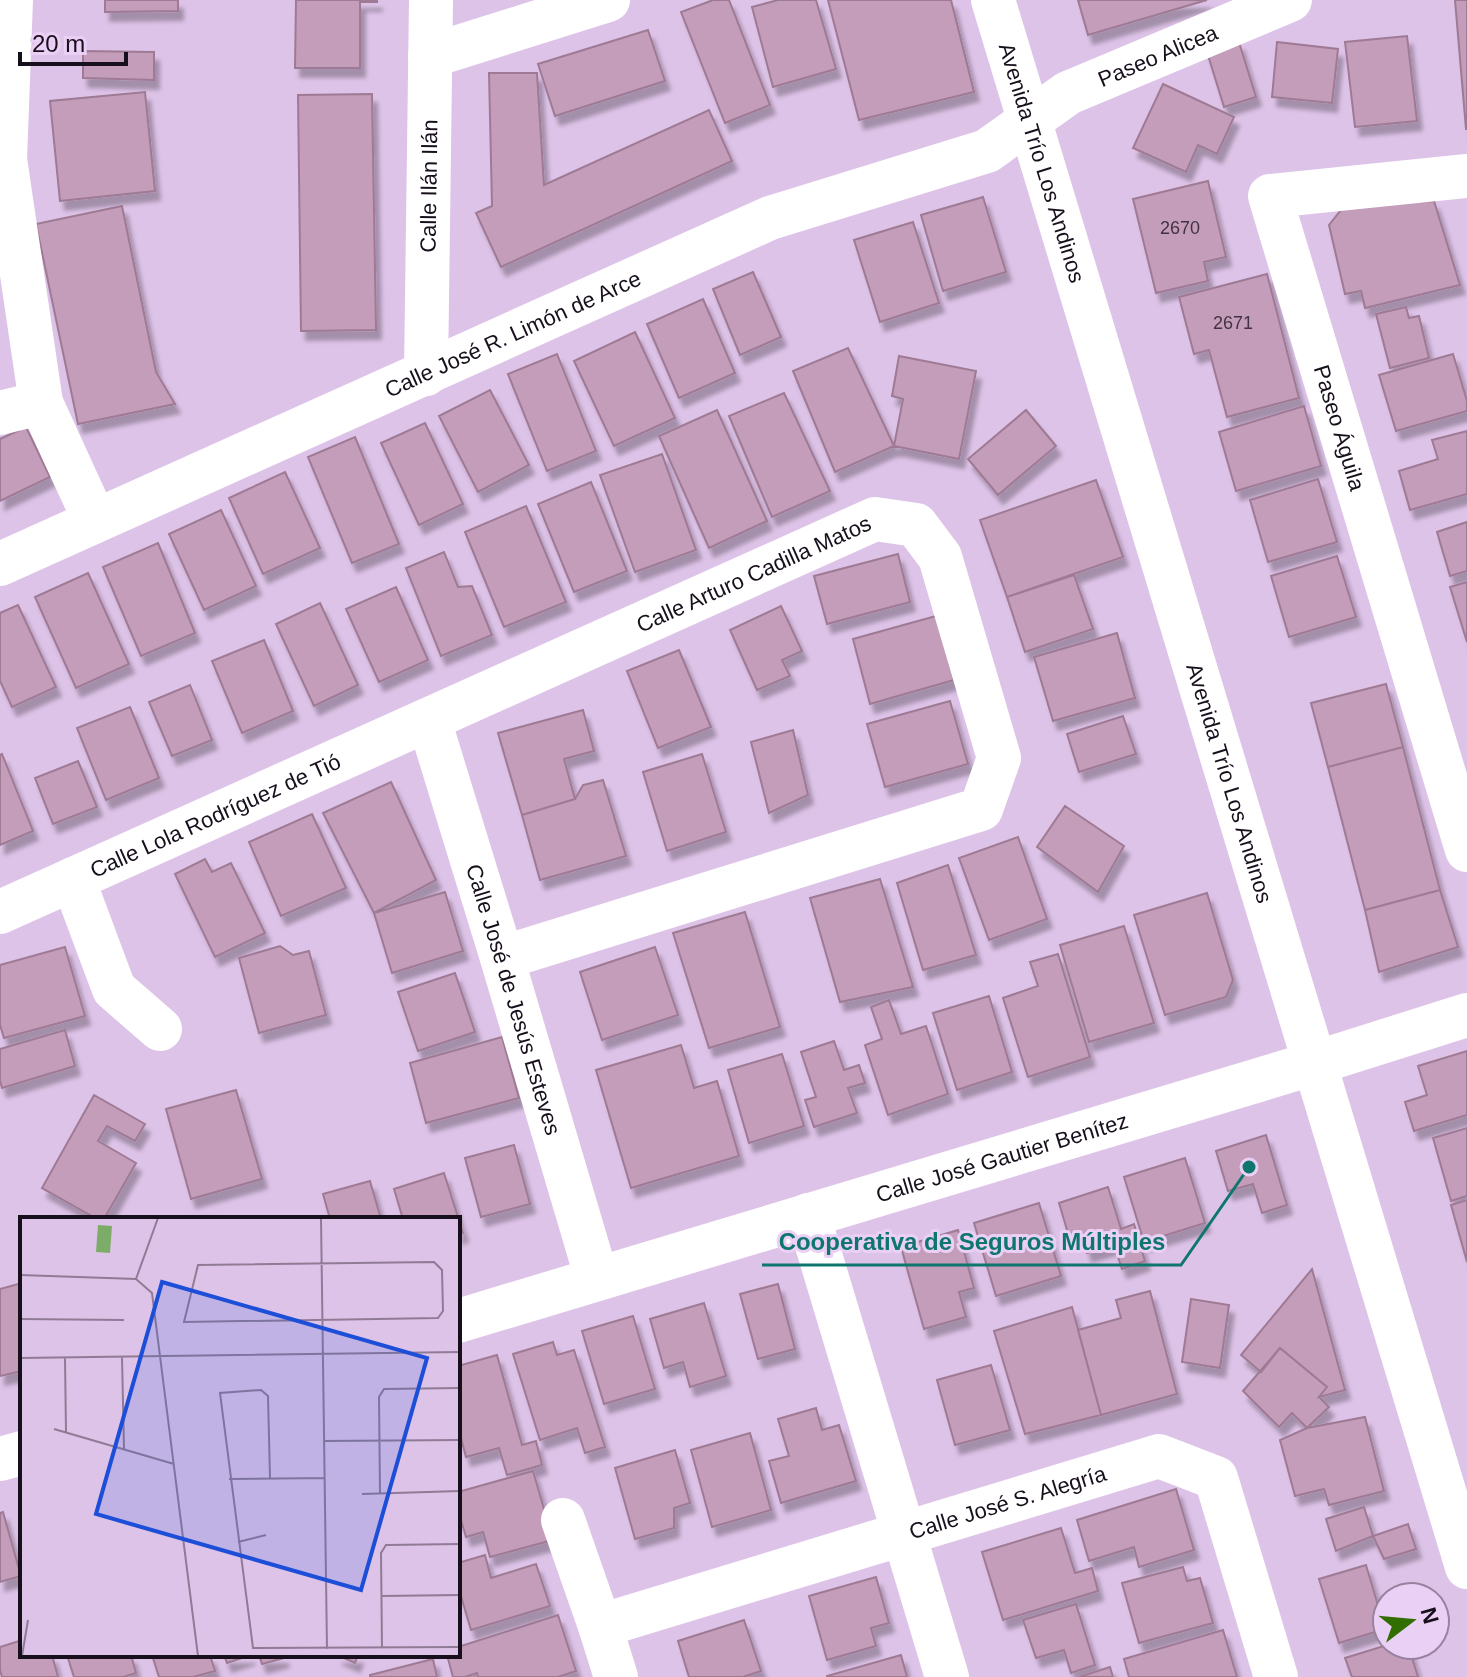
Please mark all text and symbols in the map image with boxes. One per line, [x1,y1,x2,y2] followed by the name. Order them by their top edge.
[20,16,126,66] scale bar
[1094,20,1222,92] street label: Paseo Alicea
[32,30,85,57] text: 20 m
[994,40,1090,286] street label: Avenida Trío Los Andinos
[416,119,442,253] street label: Calle Ilán Ilán
[1160,218,1200,238] house number: 2670
[381,266,645,402] street label: Calle José R. Limón de Arce
[1213,313,1253,333] house number: 2671
[1309,362,1370,494] street label: Paseo Águila
[632,510,875,638] street label: Calle Arturo Cadilla Matos
[1181,660,1277,906] street label: Avenida Trío Los Andinos
[86,749,345,883] street label: Calle Lola Rodríguez de Tió
[461,861,566,1138] street label: Calle José de Jesús Esteves
[873,1108,1131,1207] street label: Calle José Gautier Benítez
[20,1217,460,1657] inset map
[762,1217,1181,1265] callout: Cooperativa de Seguros Múltiples
[779,1228,1165,1255] text: Cooperativa de Seguros Múltiples
[906,1461,1110,1544] street label: Calle José S. Alegría
[1371,1581,1451,1661] north arrow
[1416,1605,1444,1627] text: N

